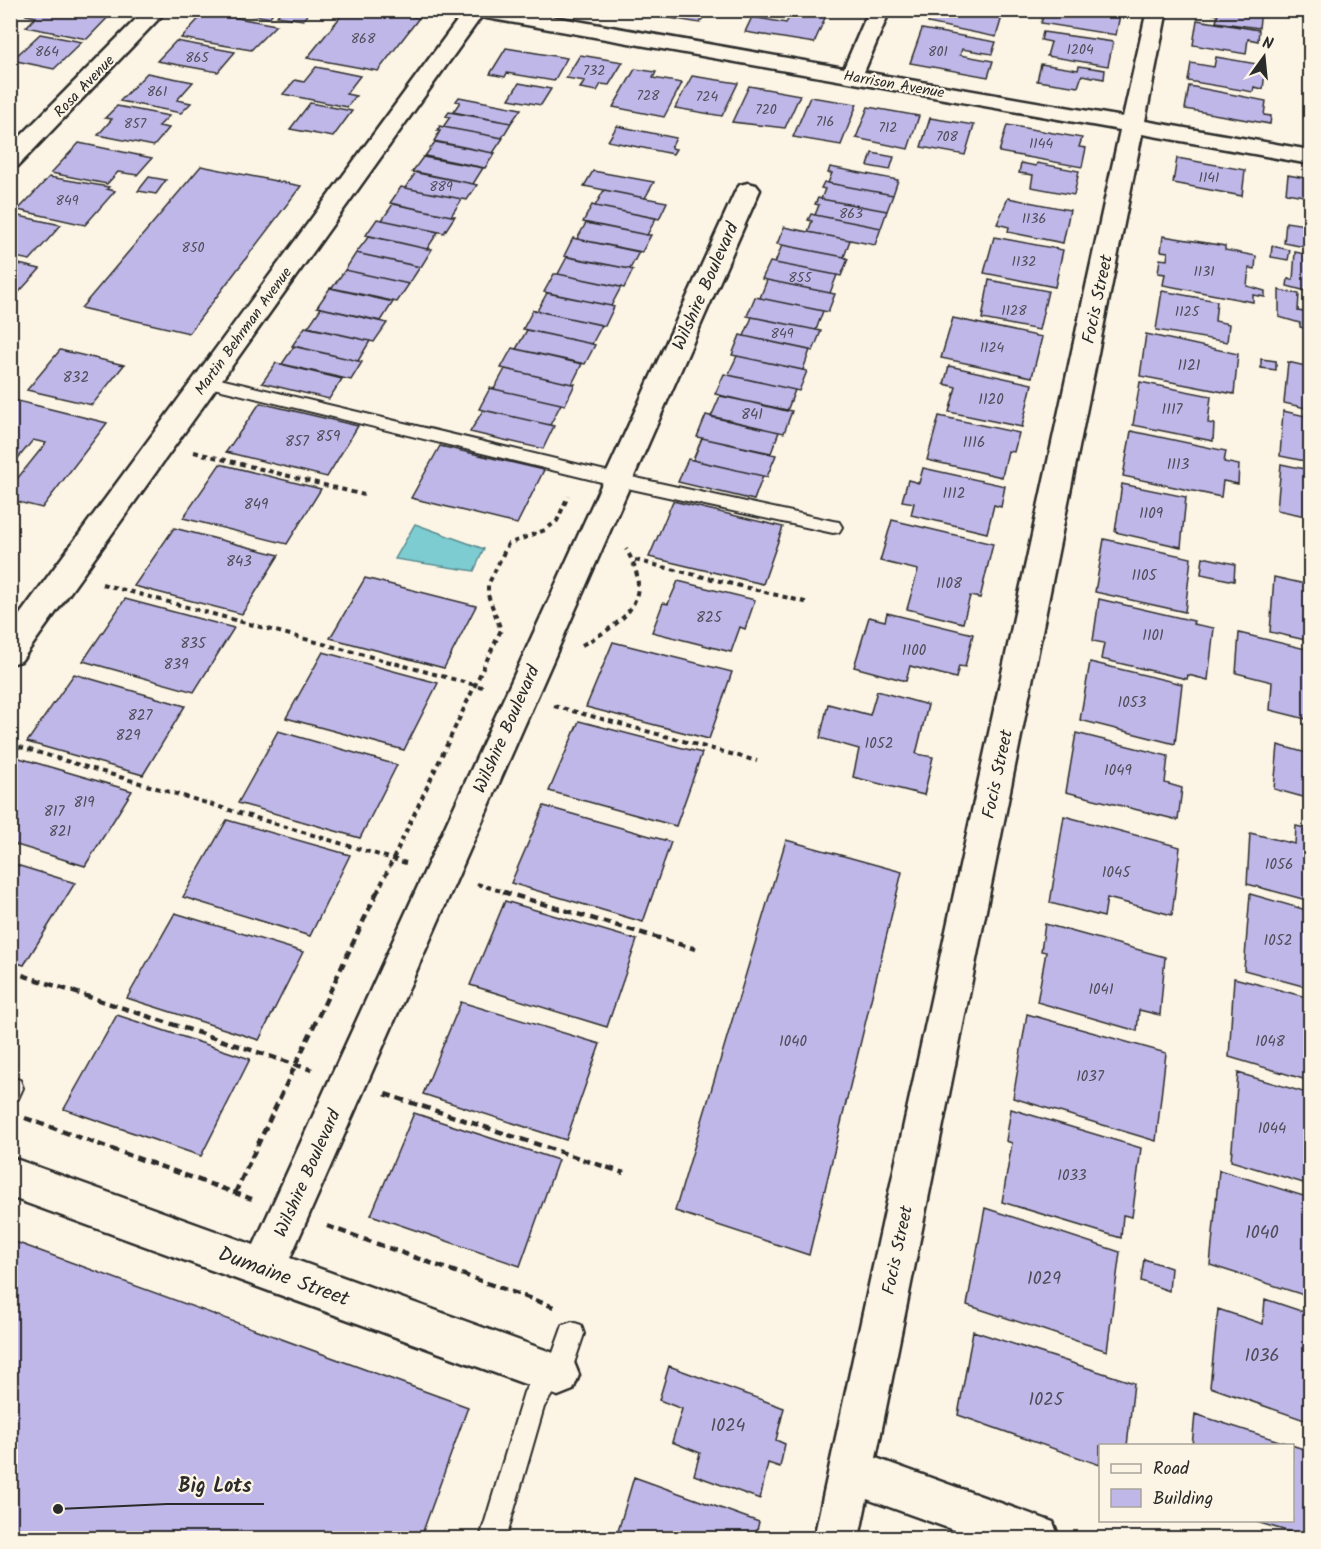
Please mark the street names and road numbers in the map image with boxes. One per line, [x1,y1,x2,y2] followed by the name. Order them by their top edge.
[49,50,121,124] street label: Rosa Avenue
[842,64,946,106] street label: Harrison Avenue
[665,217,748,355] street label: Wilshire Boulevard
[1075,251,1122,347] street label: Focis Street
[189,262,299,401] street label: Martin Behrman Avenue
[466,660,549,798] street label: Wilshire Boulevard
[975,726,1022,822] street label: Focis Street
[267,1104,350,1242] street label: Wilshire Boulevard
[875,1202,922,1298] street label: Focis Street
[213,1238,355,1317] street label: Dumaine Street

